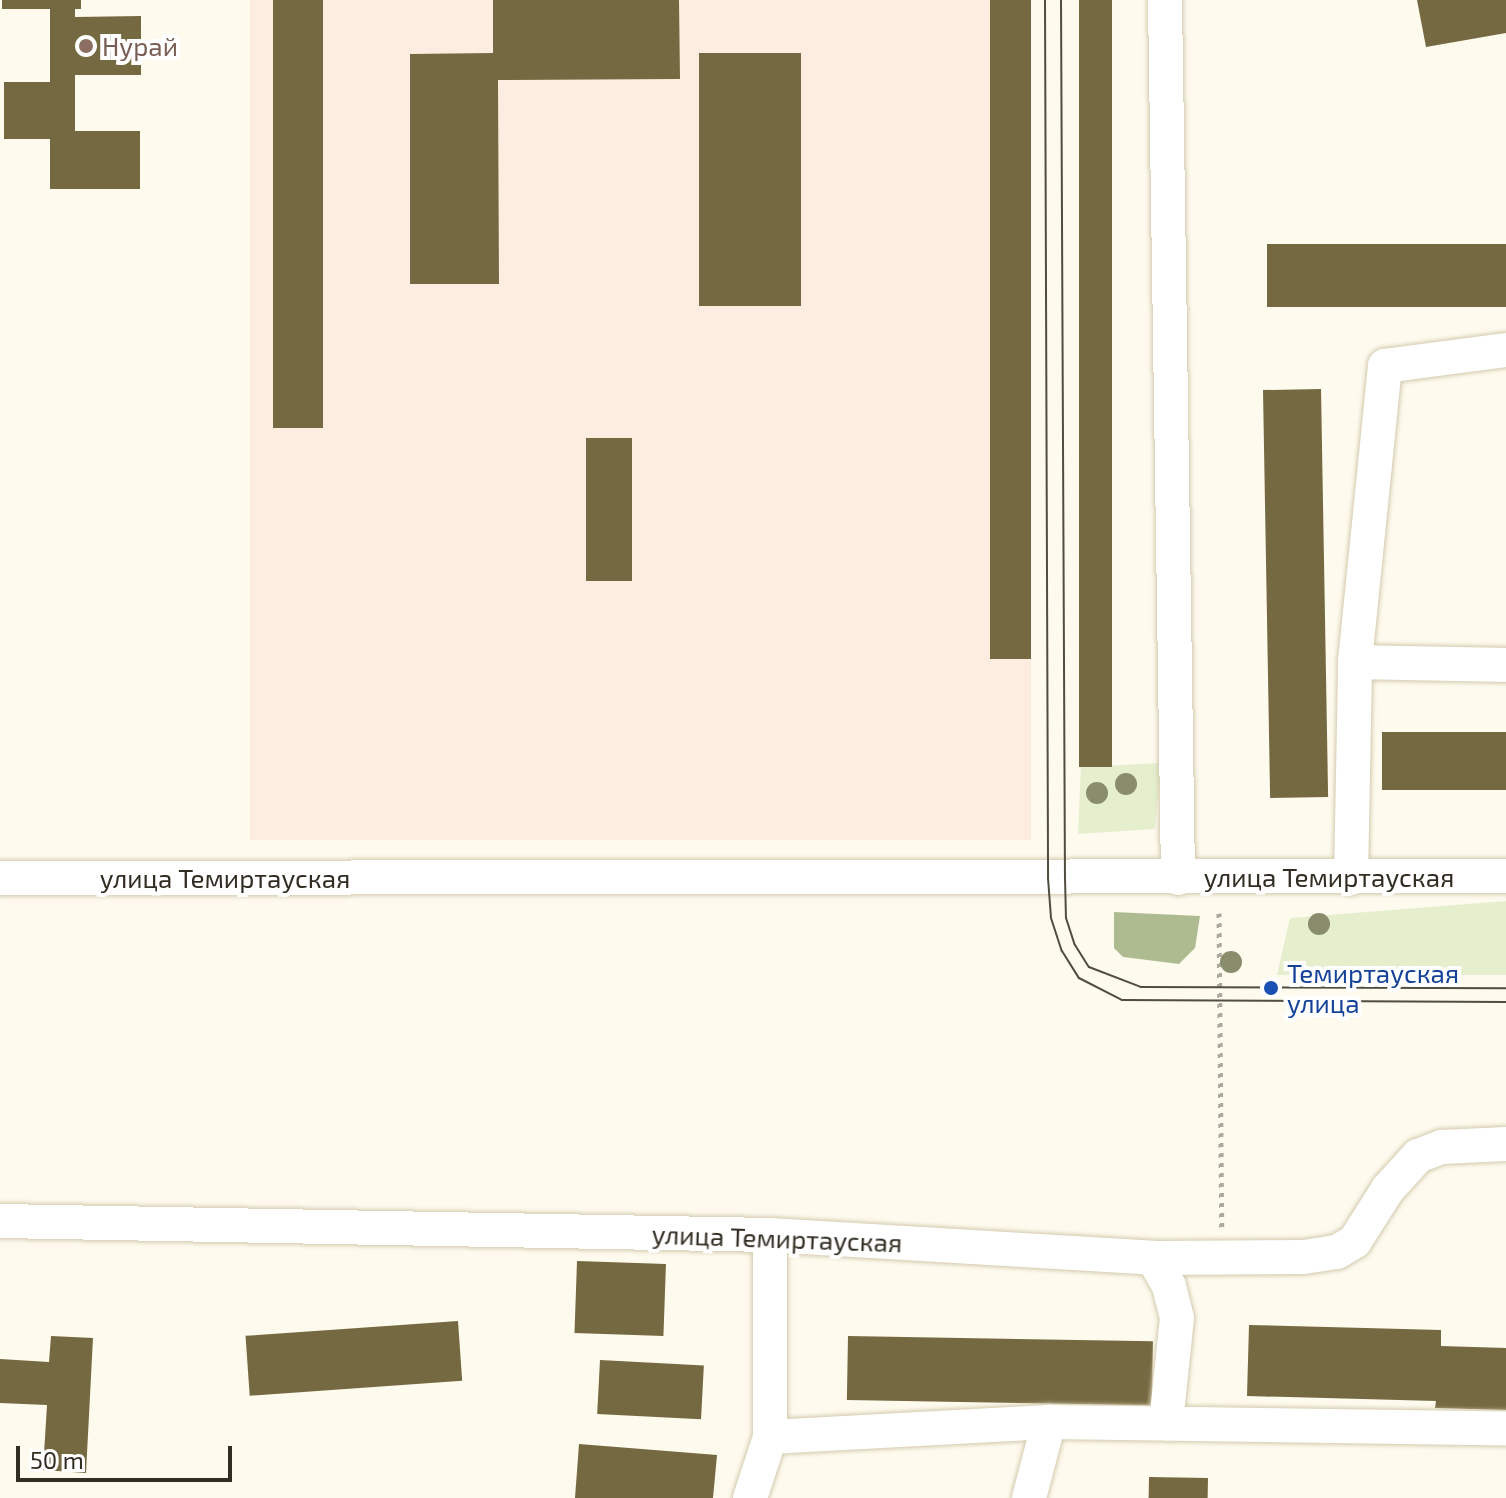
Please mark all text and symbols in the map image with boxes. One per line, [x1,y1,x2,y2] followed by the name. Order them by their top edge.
[102,30,178,62] place label: Нурай
[77,37,95,55] marker: Нурай
[1204,861,1454,893] street label: улица Темиртауская
[100,862,350,894] street label: улица Темиртауская
[1287,957,1459,1018] place label: Темиртауская улица
[1262,979,1280,997] marker: Темиртауская улица
[651,1218,903,1258] street label: улица Темиртауская
[20,1430,236,1480] scale bar
[30,1445,84,1474] text: 50 m

